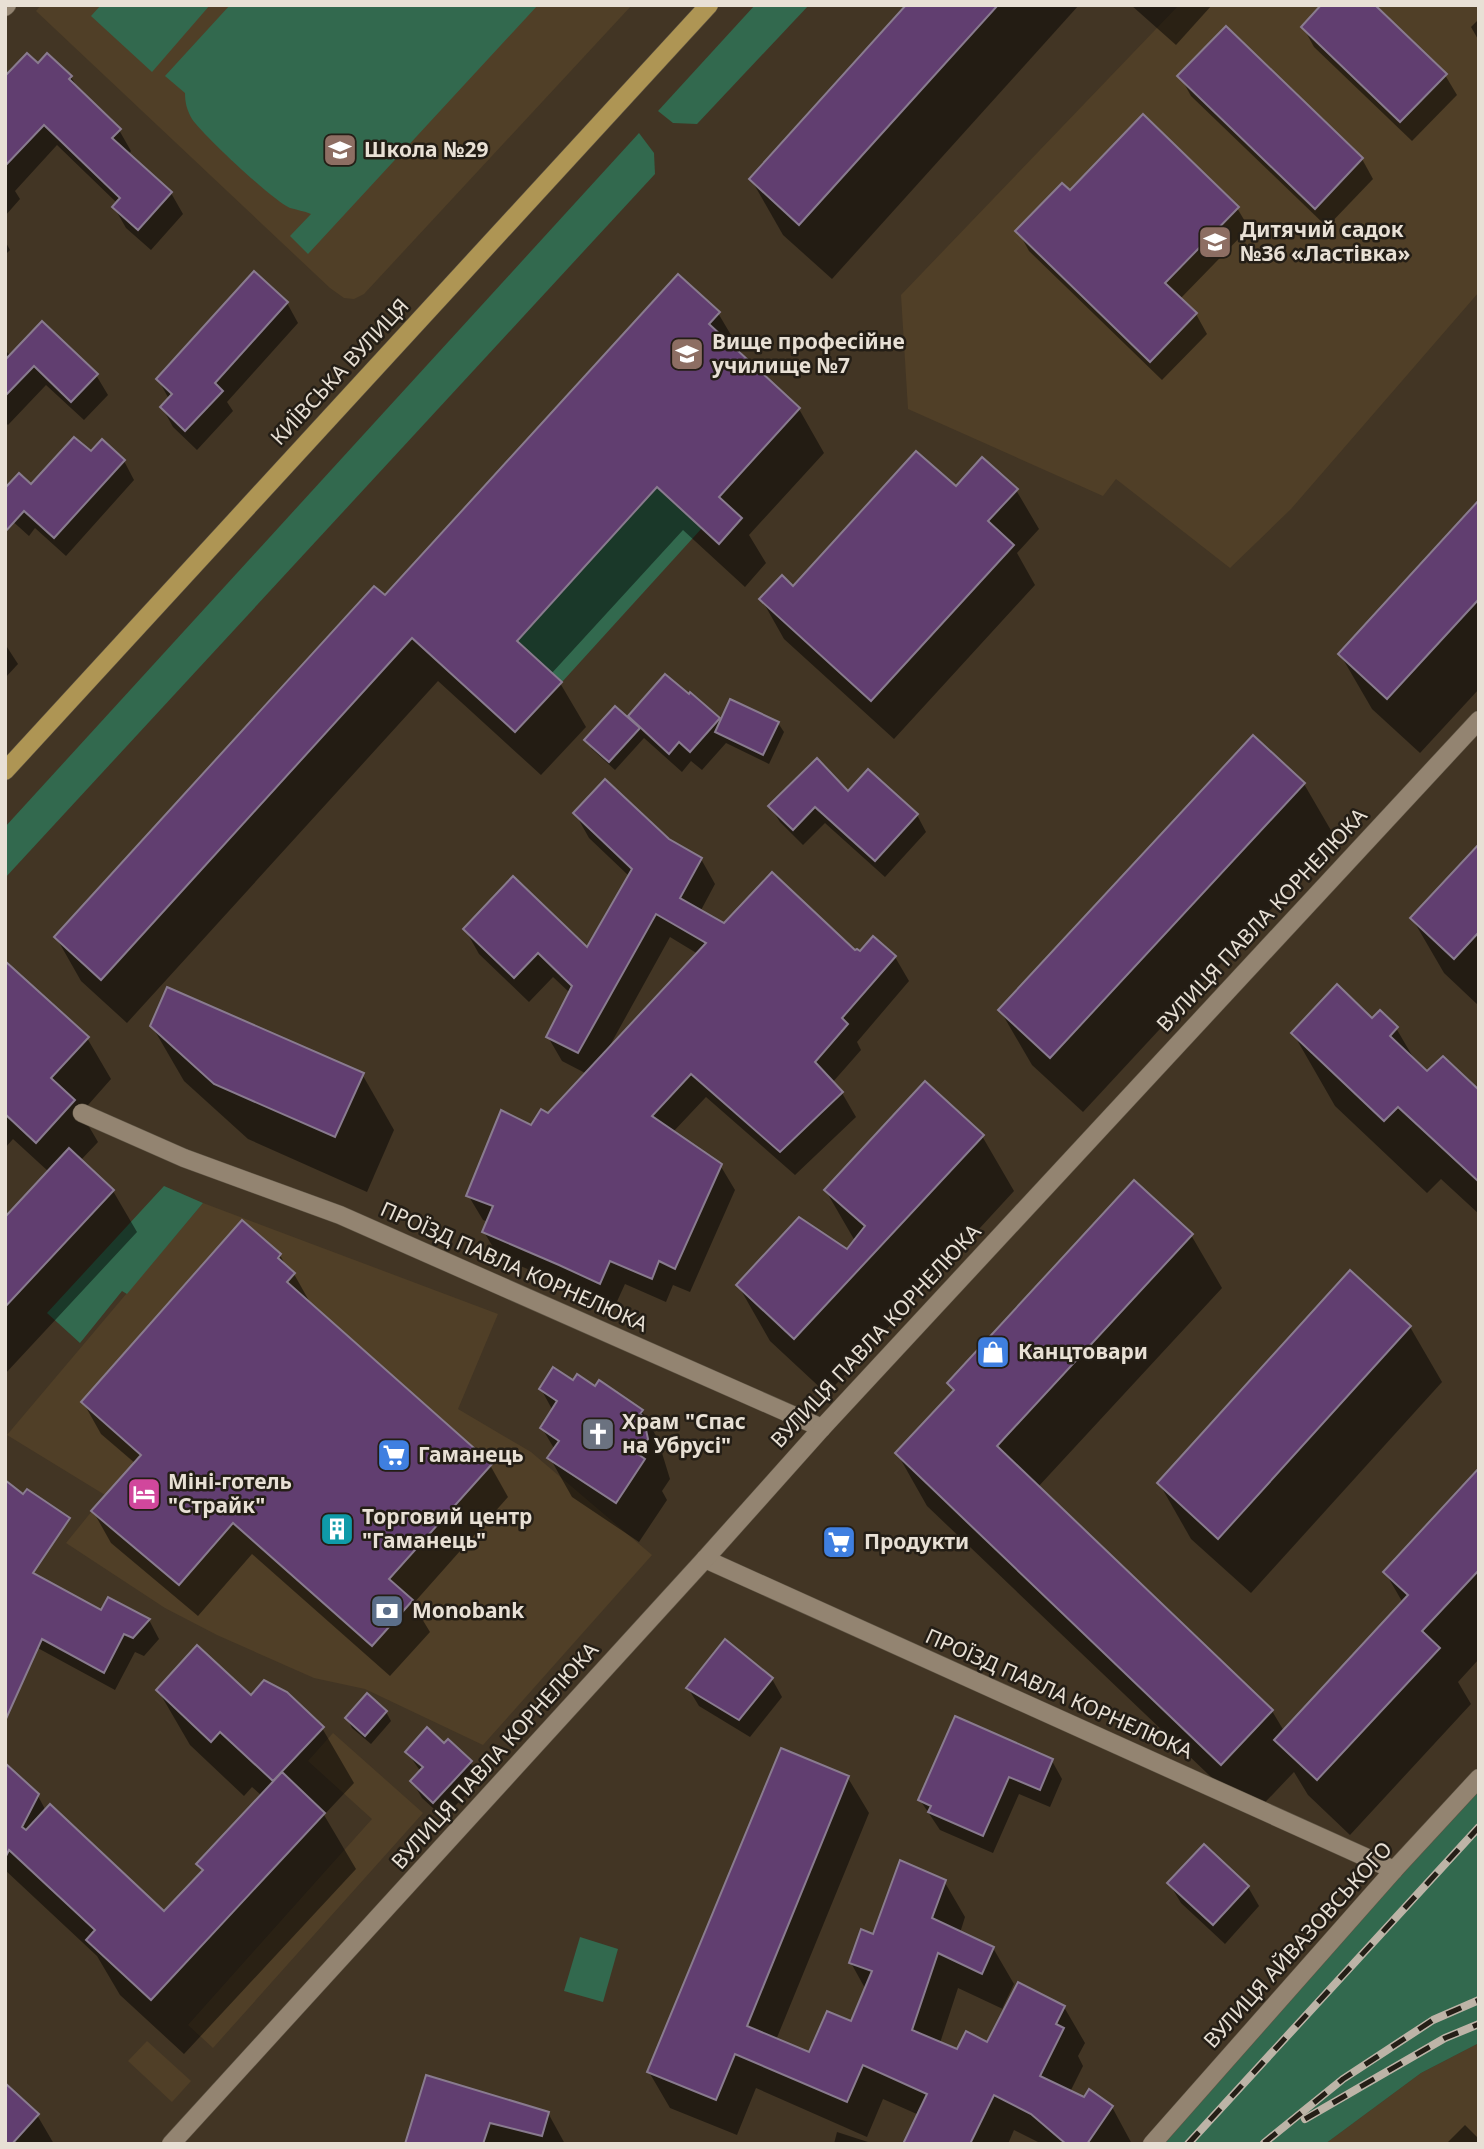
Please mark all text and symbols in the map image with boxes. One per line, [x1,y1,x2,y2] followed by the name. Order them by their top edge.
[321,131,359,169] school or university icon: Школа №29
[364,135,489,163] place label: Школа №29
[1240,215,1410,267] place label: Дитячий садок №36 «Ластівка»
[1196,223,1234,261] school or university icon: Дитячий садок №36 «Ластівка»
[264,292,415,451] street label: КИЇВСЬКА ВУЛИЦЯ
[711,327,905,379] place label: Вище професійне училище №7
[668,335,706,373] school or university icon: Вище професійне училище №7
[1150,801,1373,1037] street label: ВУЛИЦЯ ПАВЛА КОРНЕЛЮКА
[376,1194,653,1338] street label: ПРОЇЗД ПАВЛА КОРНЕЛЮКА
[764,1217,987,1453] street label: ВУЛИЦЯ ПАВЛА КОРНЕЛЮКА
[974,1333,1012,1371] shop icon: Канцтовари
[1018,1337,1148,1365] place label: Канцтовари
[622,1407,746,1459] place label: Храм "Спас на Убрусі"
[579,1415,617,1453] church icon: Храм "Спас на Убрусі"
[375,1436,413,1474] supermarket icon: Гаманець
[418,1440,524,1468] place label: Гаманець
[168,1467,292,1519] place label: Міні-готель "Страйк"
[125,1475,163,1513] hotel icon: Міні-готель "Страйк"
[362,1502,532,1554] place label: Торговий центр "Гаманець"
[318,1510,356,1548] building icon: Торговий центр "Гаманець"
[820,1523,858,1561] supermarket icon: Продукти
[864,1527,969,1555] place label: Продукти
[368,1592,406,1630] bank icon: Monobank
[412,1596,525,1624] place label: Monobank
[921,1621,1198,1765] street label: ПРОЇЗД ПАВЛА КОРНЕЛЮКА
[385,1635,604,1875] street label: ВУЛИЦЯ ПАВЛА КОРНЕЛЮКА
[1197,1835,1398,2054] street label: ВУЛИЦЯ АЙВАЗОВСЬКОГО

